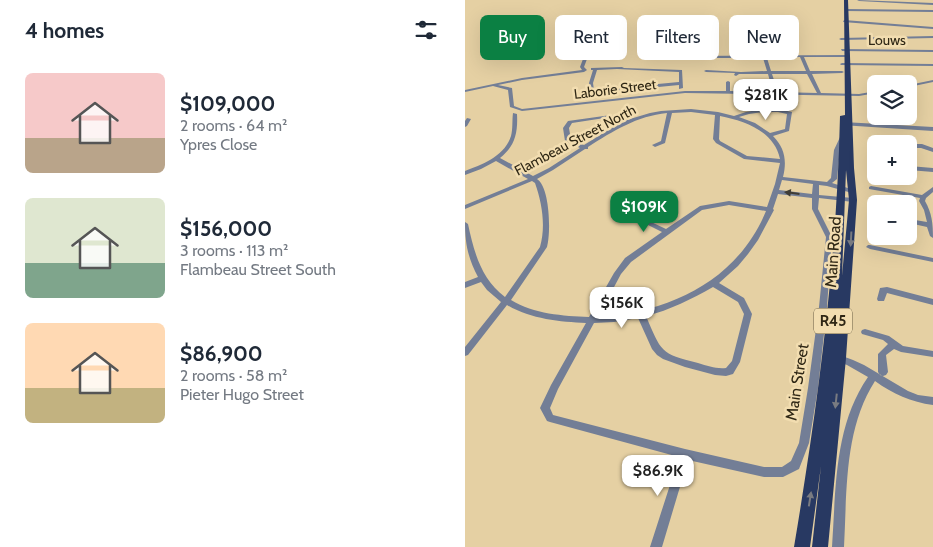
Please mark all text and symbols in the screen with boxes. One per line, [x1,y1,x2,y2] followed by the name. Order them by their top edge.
[480,15,545,60] chip: Buy
[555,15,627,60] chip: Rent
[637,15,719,60] chip: Filters
[729,15,799,60] chip: New
[412,16,440,44] icon: filters
[25,18,104,43] text: 4 homes
[868,31,906,49] street label: Louws
[573,75,658,103] street label: Laborie Street
[867,75,917,245] map controls
[867,75,917,125] button: layers
[731,78,801,121] pin: $281K
[744,85,788,104] text: $281K
[180,91,275,116] text: $109,000
[65,93,125,153] icon: home
[511,100,639,180] street label: Flambeau Street North
[180,116,287,135] text: 2 rooms · 64 m²
[180,135,257,154] text: Ypres Close
[867,135,917,185] button: +
[784,189,800,197] one-way arrow
[609,190,679,233] pin: $109K
[867,195,917,245] button: −
[621,197,667,216] text: $109K
[180,216,272,241] text: $156,000
[821,216,845,288] street label: Main Road
[65,218,125,278] icon: home
[846,231,854,247] one-way arrow
[180,241,288,260] text: 3 rooms · 113 m²
[180,260,336,279] text: Flambeau Street South
[587,286,657,329] pin: $156K
[601,293,643,312] text: $156K
[814,308,852,334] road number: R45
[180,341,263,366] text: $86,900
[782,342,813,422] street label: Main Street
[65,343,125,403] icon: home
[180,366,287,385] text: 2 rooms · 58 m²
[180,385,304,404] text: Pieter Hugo Street
[832,393,840,409] one-way arrow
[617,454,699,497] pin: $86.9K
[633,461,683,480] text: $86.9K
[806,490,814,506] one-way arrow

